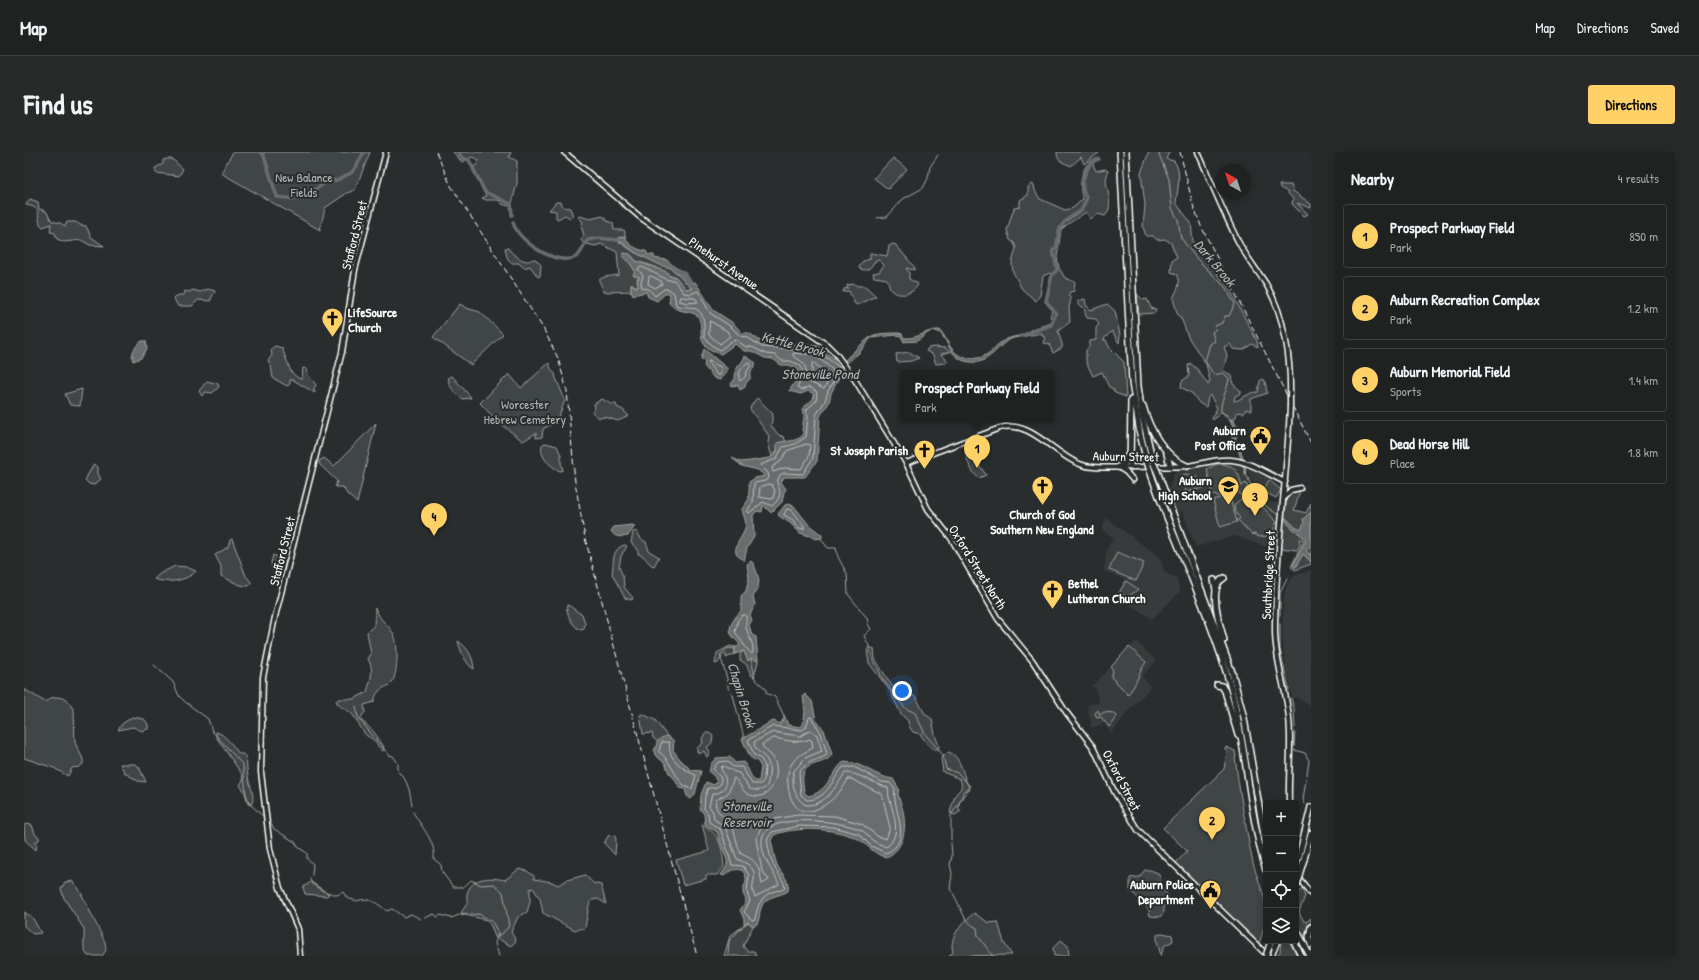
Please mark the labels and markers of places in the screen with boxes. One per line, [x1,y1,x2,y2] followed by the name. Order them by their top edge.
[348,303,398,336] place label: LifeSource Church
[319,306,345,339] church icon: LifeSource Church
[1195,421,1247,454] place label: Auburn Post Office
[1248,424,1274,457] public building icon: Auburn Post Office
[964,435,990,468] pin: 1
[911,437,937,470] church icon: St Joseph Parish
[831,441,909,460] place label: St Joseph Parish
[1158,471,1213,505] place label: Auburn High School
[1029,473,1055,506] church icon: Church of God Southern New England
[1215,474,1241,507] school or university icon: Auburn High School
[1242,483,1268,516] pin: 3
[421,503,447,536] pin: 4
[990,505,1095,539] place label: Church of God Southern New England
[1068,574,1146,607] place label: Bethel Lutheran Church
[1039,577,1065,610] church icon: Bethel Lutheran Church
[1199,807,1225,840] pin: 2
[1130,875,1195,909] place label: Auburn Police Department
[1197,878,1223,911] public building icon: Auburn Police Department

